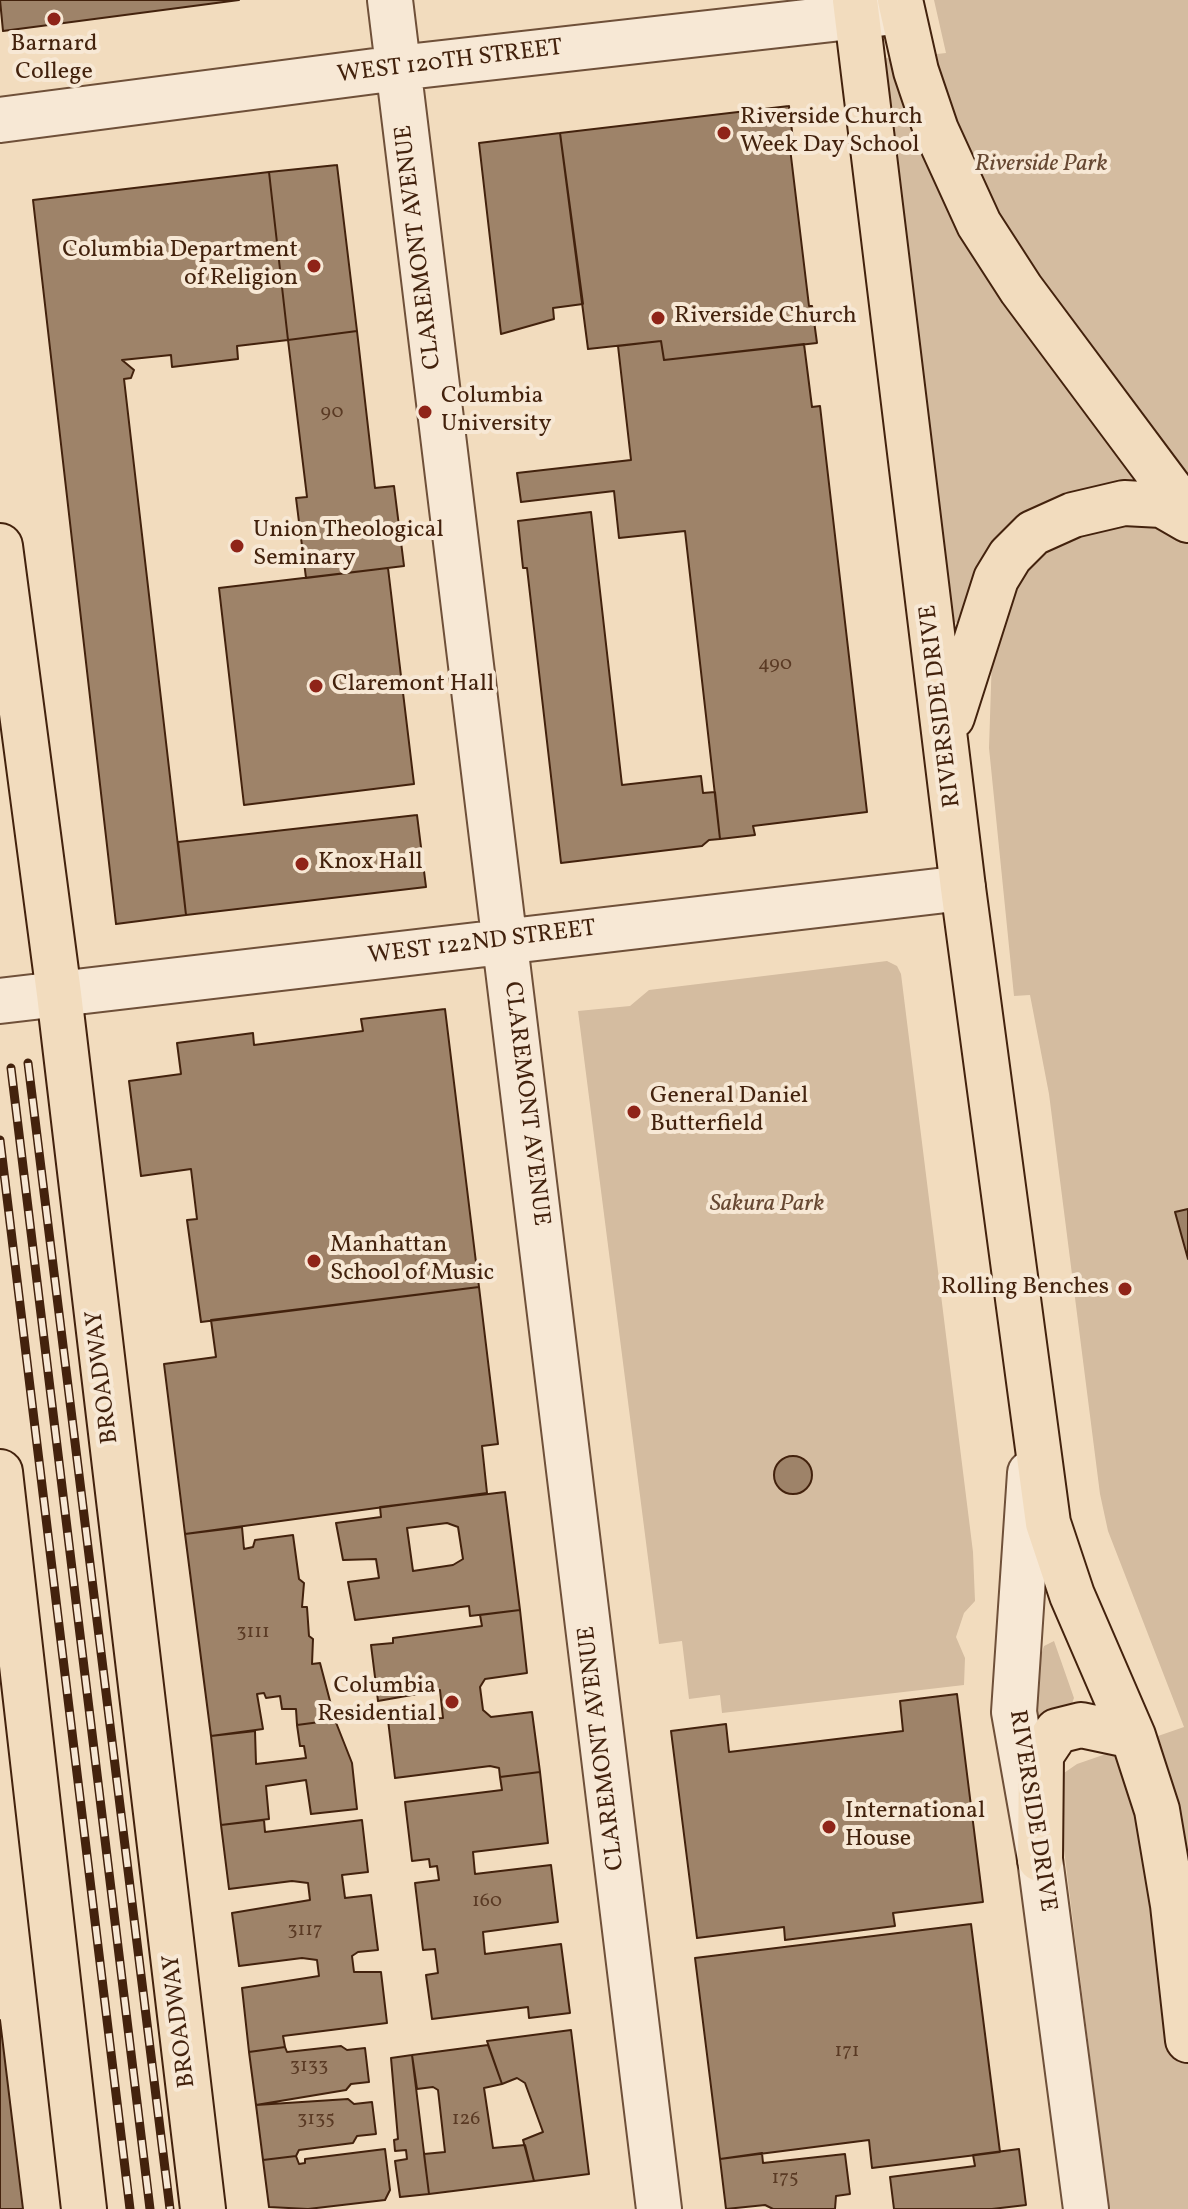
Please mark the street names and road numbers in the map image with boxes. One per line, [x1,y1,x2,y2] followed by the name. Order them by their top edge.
[336,35,564,91] street label: WEST 120TH STREET
[391,123,449,371] street label: CLAREMONT AVENUE
[915,603,969,809] street label: RIVERSIDE DRIVE
[366,916,598,972] street label: WEST 122ND STREET
[496,980,554,1228] street label: CLAREMONT AVENUE
[82,1309,126,1445] street label: BROADWAY
[574,1624,632,1872] street label: CLAREMONT AVENUE
[1001,1708,1061,1914] street label: RIVERSIDE DRIVE
[159,1953,203,2089] street label: BROADWAY

